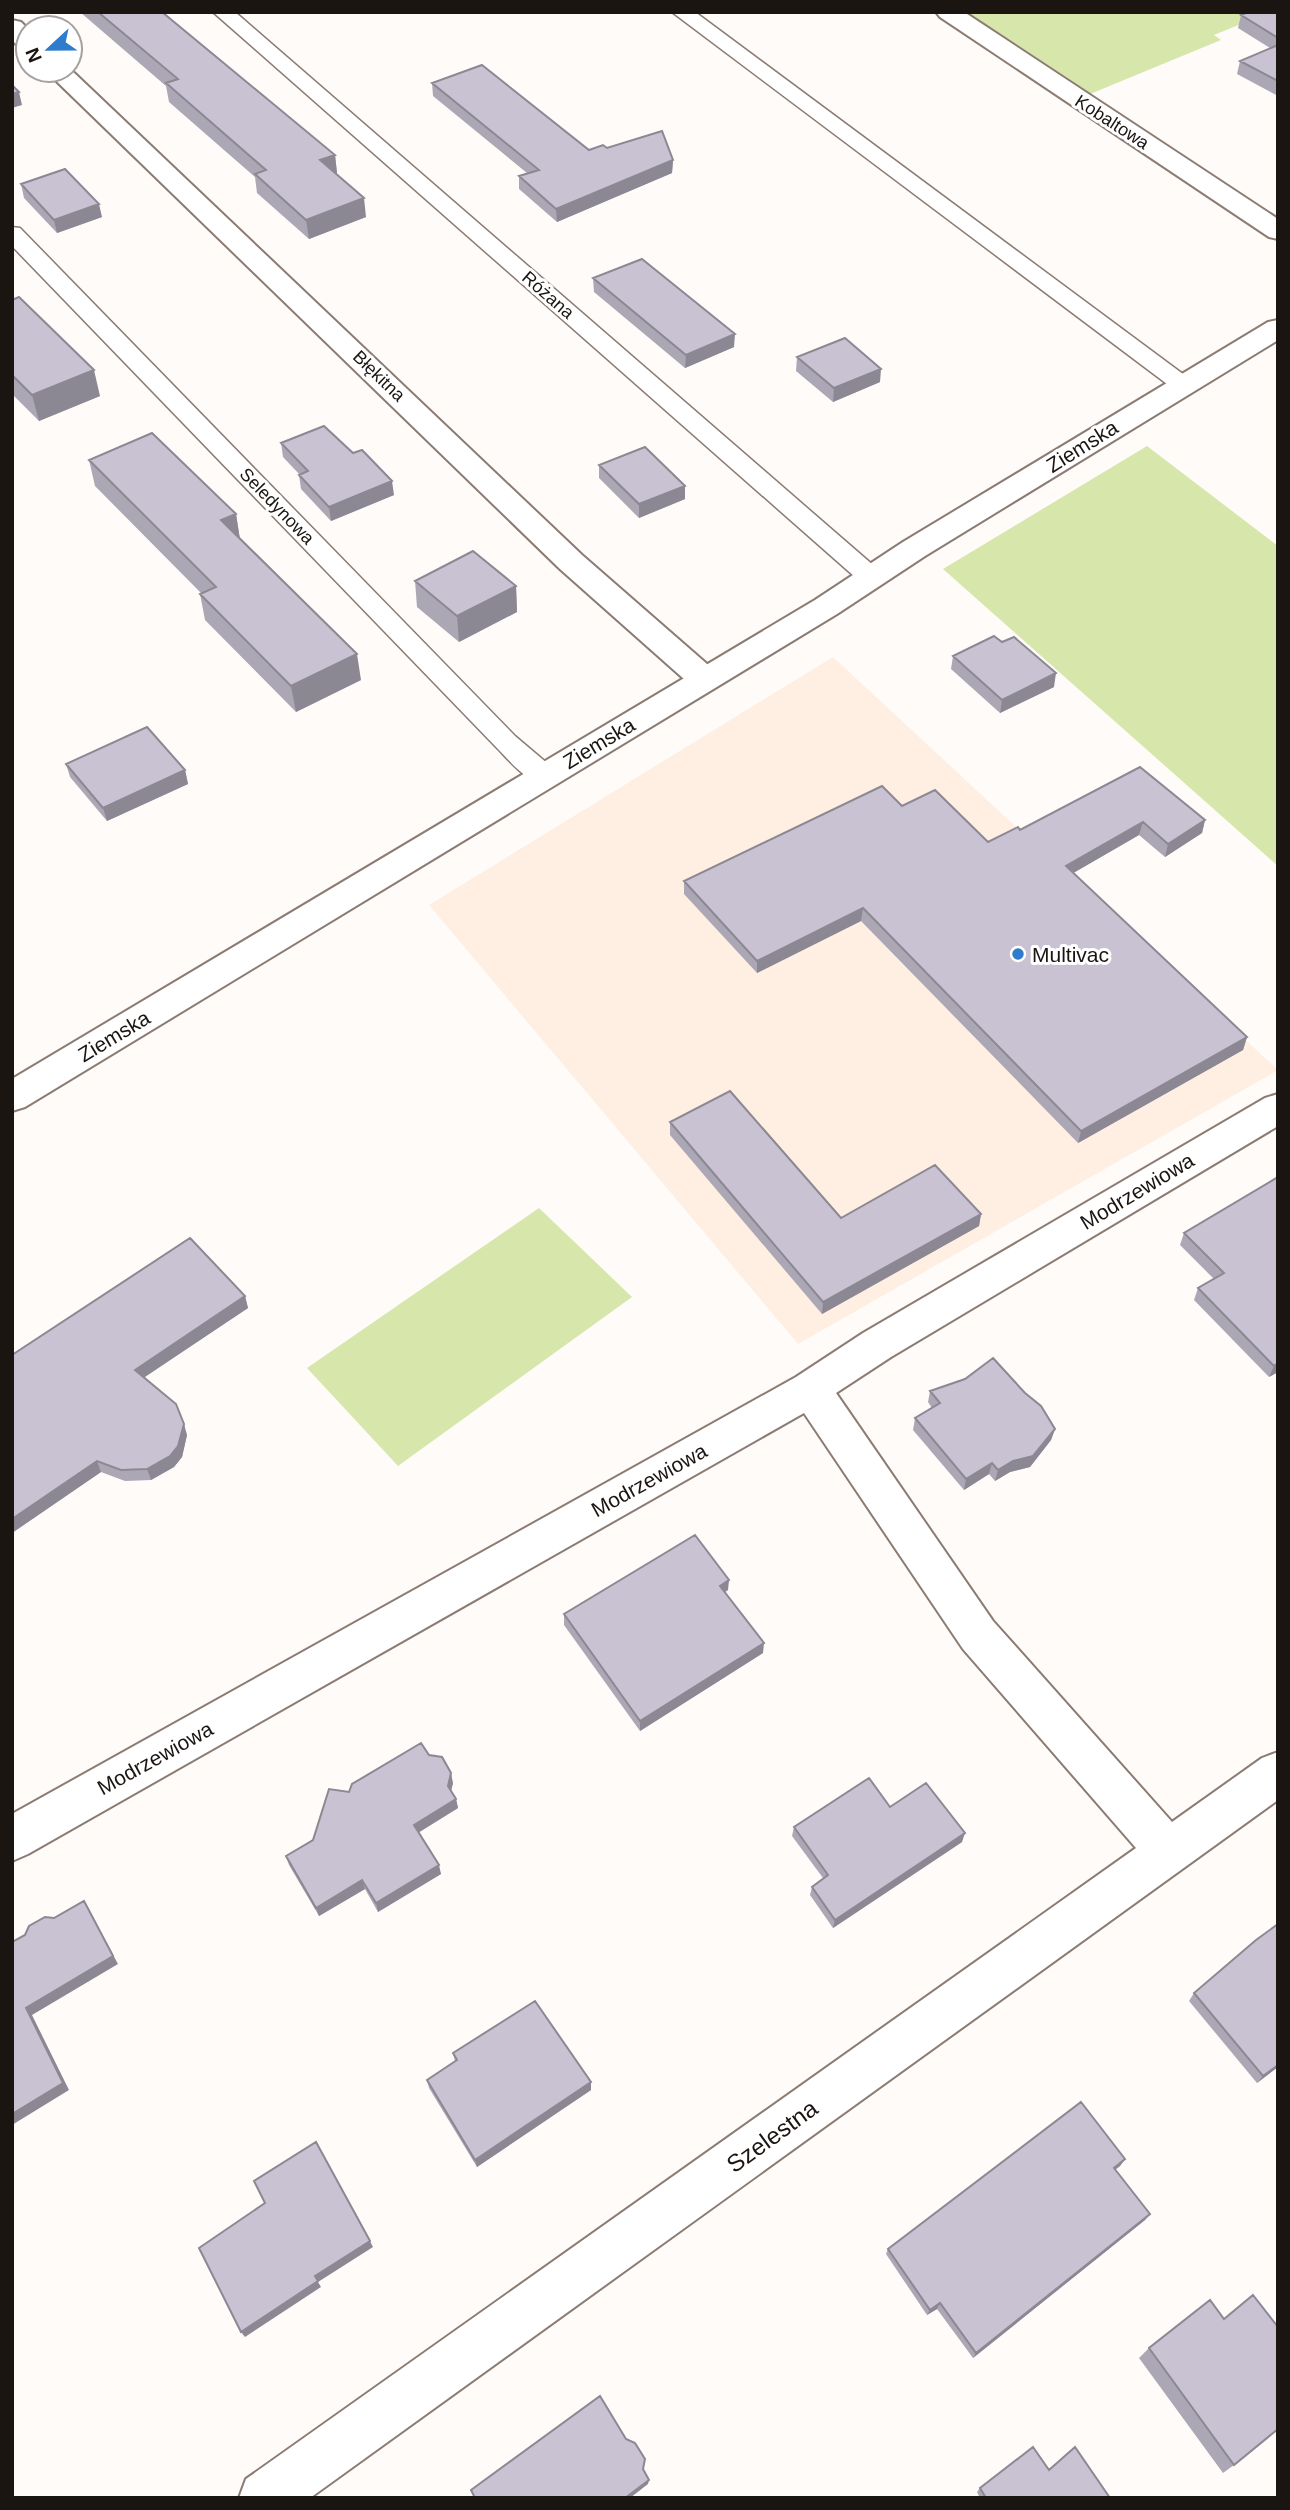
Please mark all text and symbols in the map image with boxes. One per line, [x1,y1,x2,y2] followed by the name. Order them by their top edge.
[14,14,84,84] north arrow
[21,45,46,65] text: N
[1071,91,1154,154] street label: Kobaltowa
[518,267,579,324] street label: Różana
[349,347,410,406] street label: Błękitna
[1042,415,1122,477] street label: Ziemska
[236,464,319,549] street label: Seledynowa
[559,713,639,773] street label: Ziemska
[1032,943,1109,966] place label: Multivac
[1010,946,1026,962] marker: Multivac
[74,1006,154,1066] street label: Ziemska
[1076,1148,1198,1234] street label: Modrzewiowa
[587,1439,711,1521] street label: Modrzewiowa
[93,1717,217,1799] street label: Modrzewiowa
[721,2094,823,2178] street label: Szelestna

